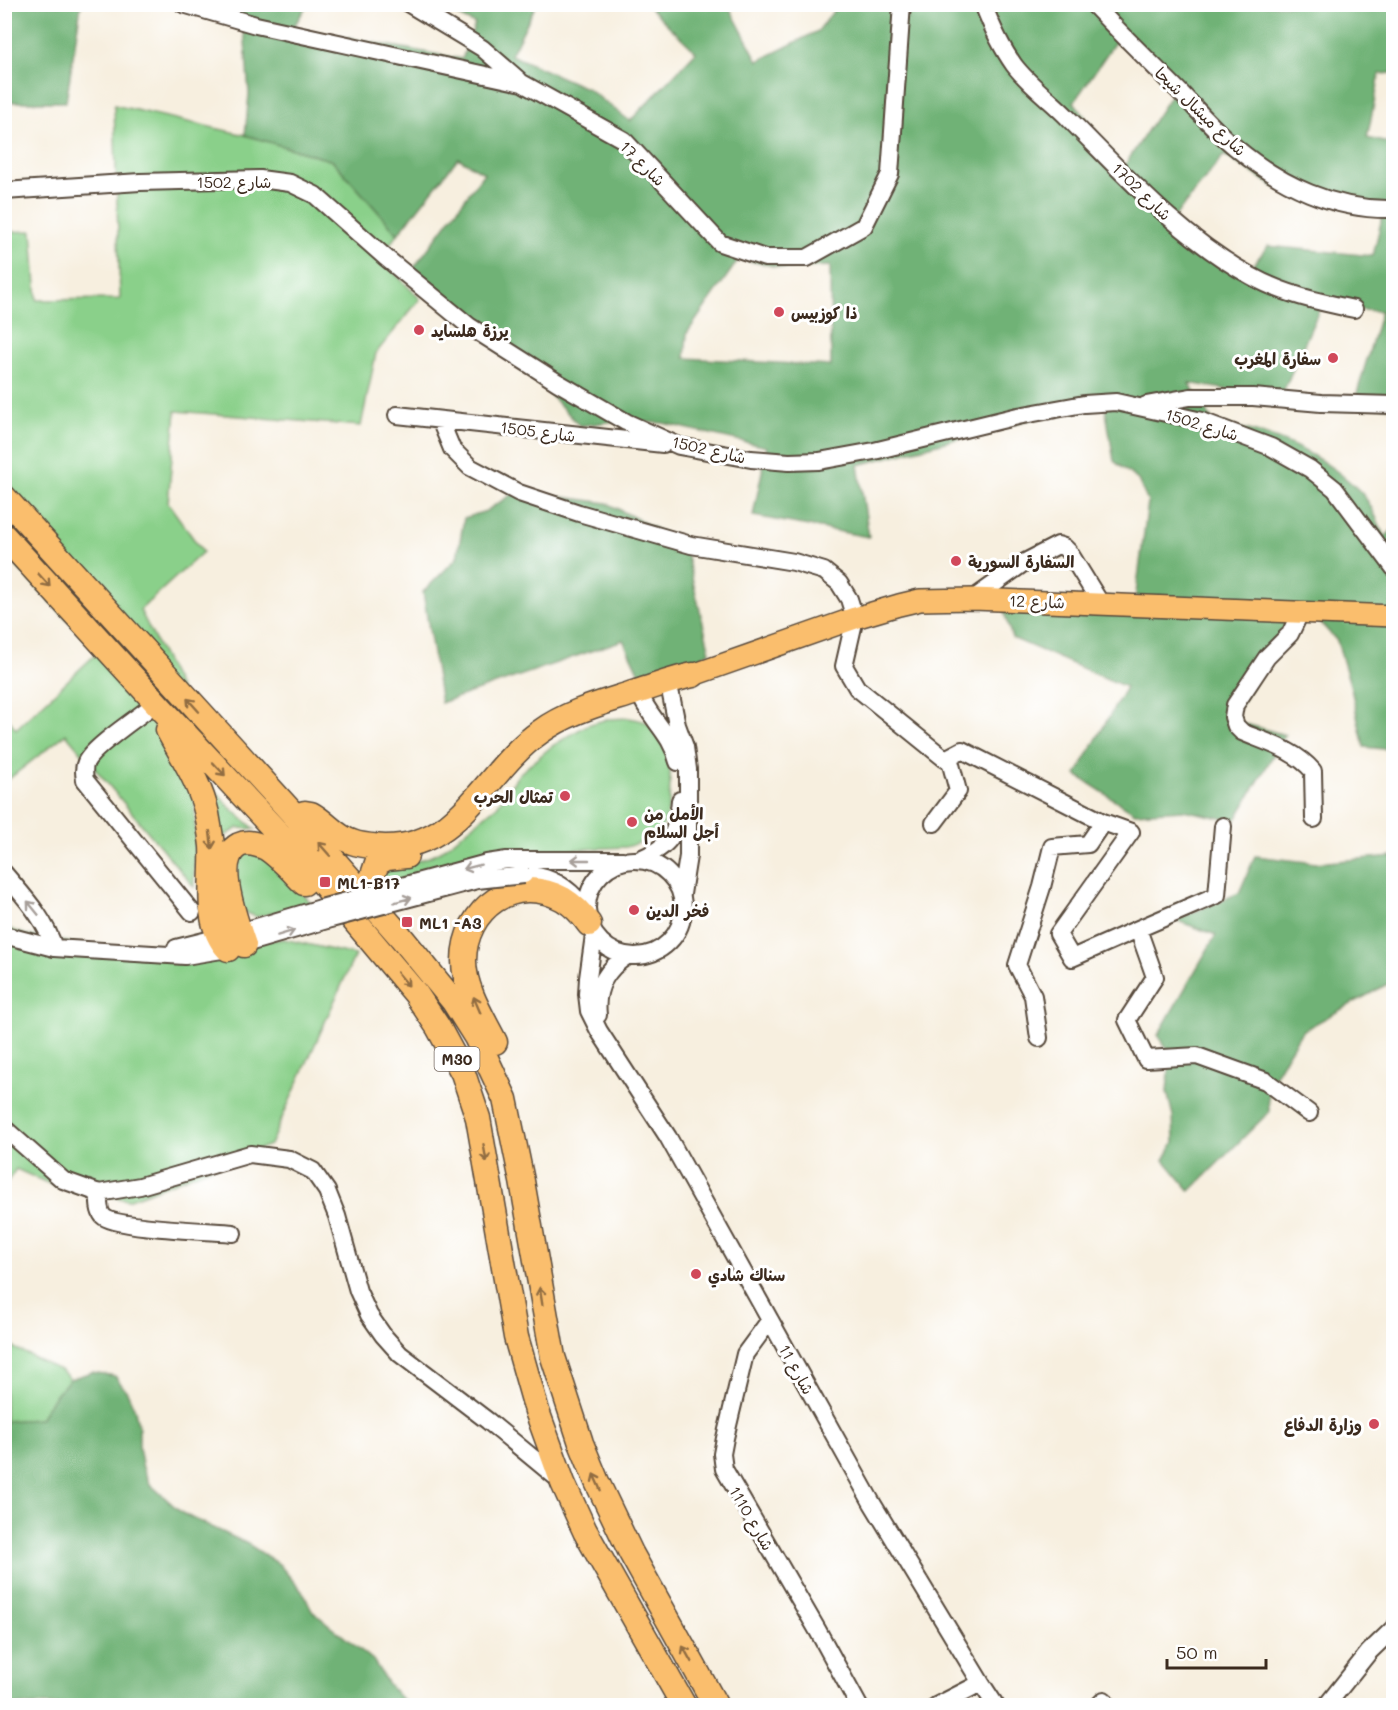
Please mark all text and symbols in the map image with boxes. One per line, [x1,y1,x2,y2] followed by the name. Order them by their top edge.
[1149,62,1251,161] street label: شارع ميشال شيحا
[614,136,670,192] street label: شارع 17
[1106,158,1176,226] street label: شارع 1702
[196,171,272,194] street label: شارع 1502
[791,302,857,325] place label: ذا كوزبيس
[772,305,786,319] marker: ذا كوزبيس
[431,320,509,341] place label: يرزة هلسايد
[412,323,426,337] marker: يرزة هلسايد
[1234,348,1321,369] place label: سفارة المغرب
[1326,351,1340,365] marker: سفارة المغرب
[1162,403,1241,447] street label: شارع 1502
[499,416,577,448] street label: شارع 1505
[670,430,748,470] street label: شارع 1502
[968,551,1074,573] place label: السفارة السورية
[949,554,963,568] marker: السفارة السورية
[37,572,51,587] one-way arrow
[1009,590,1065,614] street label: شارع 12
[186,697,200,712] one-way arrow
[211,762,226,777] one-way arrow
[474,786,554,807] place label: تمثال الحرب
[558,789,572,803] marker: تمثال الحرب
[644,803,720,845] place label: الأمل من أجل السلام
[625,815,639,829] marker: الأمل من أجل السلام
[206,830,217,849] one-way arrow
[317,842,331,857] one-way arrow
[570,854,590,866] one-way arrow
[462,862,481,874] one-way arrow
[337,872,400,893] place label: ML1-B17
[318,875,332,889] marker: ML1-B17
[393,894,412,905] one-way arrow
[646,900,709,921] place label: فخر الدين
[27,901,40,917] one-way arrow
[627,903,641,917] marker: فخر الدين
[419,912,482,933] place label: ML1 -A3
[400,915,414,929] marker: ML1 -A3
[276,927,295,938] one-way arrow
[396,971,410,986] one-way arrow
[471,996,482,1015] one-way arrow
[434,1047,480,1071] road number: M30
[480,1142,491,1162] one-way arrow
[708,1264,785,1288] place label: سناك شادي
[689,1267,703,1281] marker: سناك شادي
[535,1286,546,1306] one-way arrow
[773,1340,819,1399] street label: شارع 11
[1284,1414,1362,1437] place label: وزارة الدفاع
[1367,1417,1381,1431] marker: وزارة الدفاع
[591,1473,602,1491] one-way arrow
[723,1482,779,1555] street label: شارع 1110
[1167,1632,1266,1670] scale bar
[1176,1640,1218,1664] text: 50 m
[681,1646,693,1663] one-way arrow

